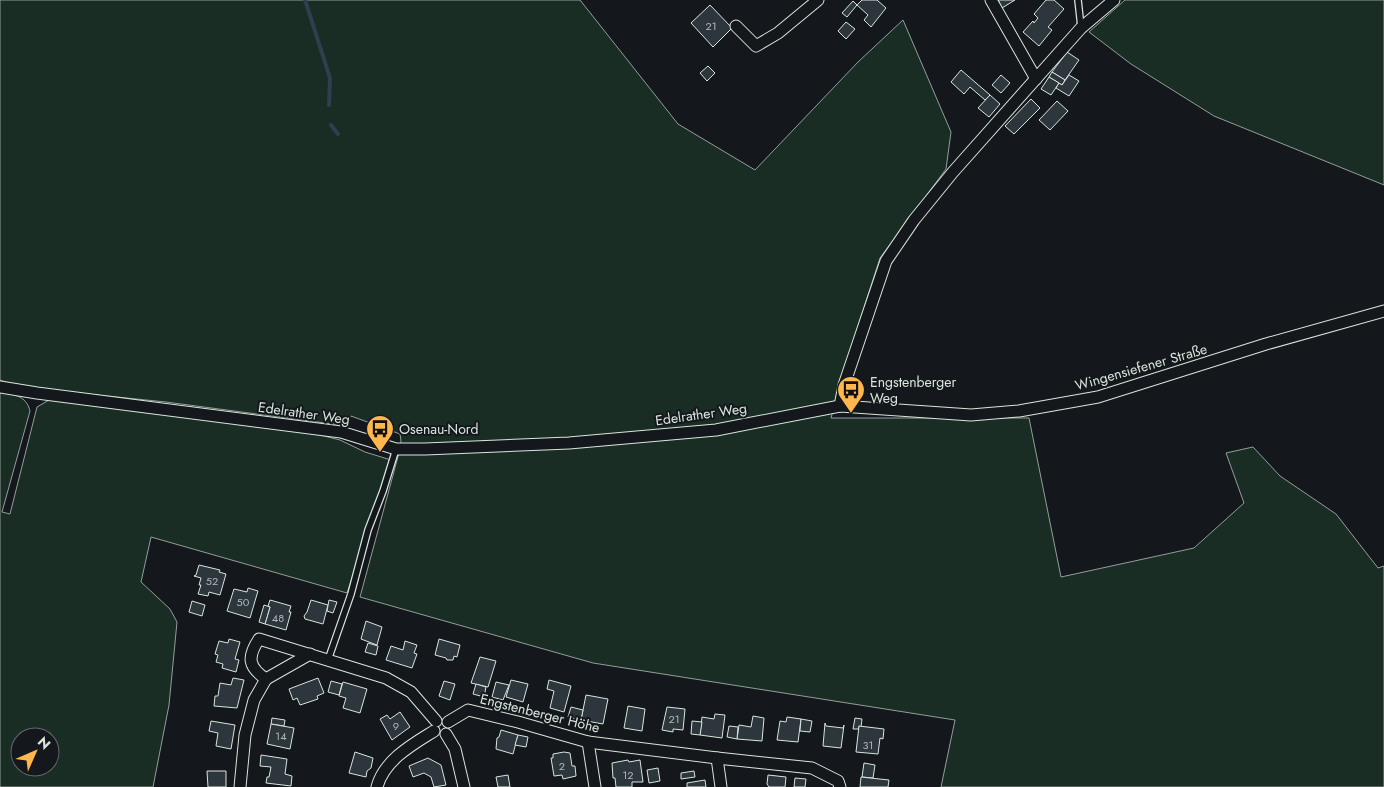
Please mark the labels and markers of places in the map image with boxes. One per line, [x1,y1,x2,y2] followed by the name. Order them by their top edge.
[870,372,957,408] place label: Engstenberger Weg
[836,375,866,414] bus stop icon: Engstenberger Weg
[365,414,395,453] bus stop icon: Osenau-Nord
[399,419,479,439] place label: Osenau-Nord

